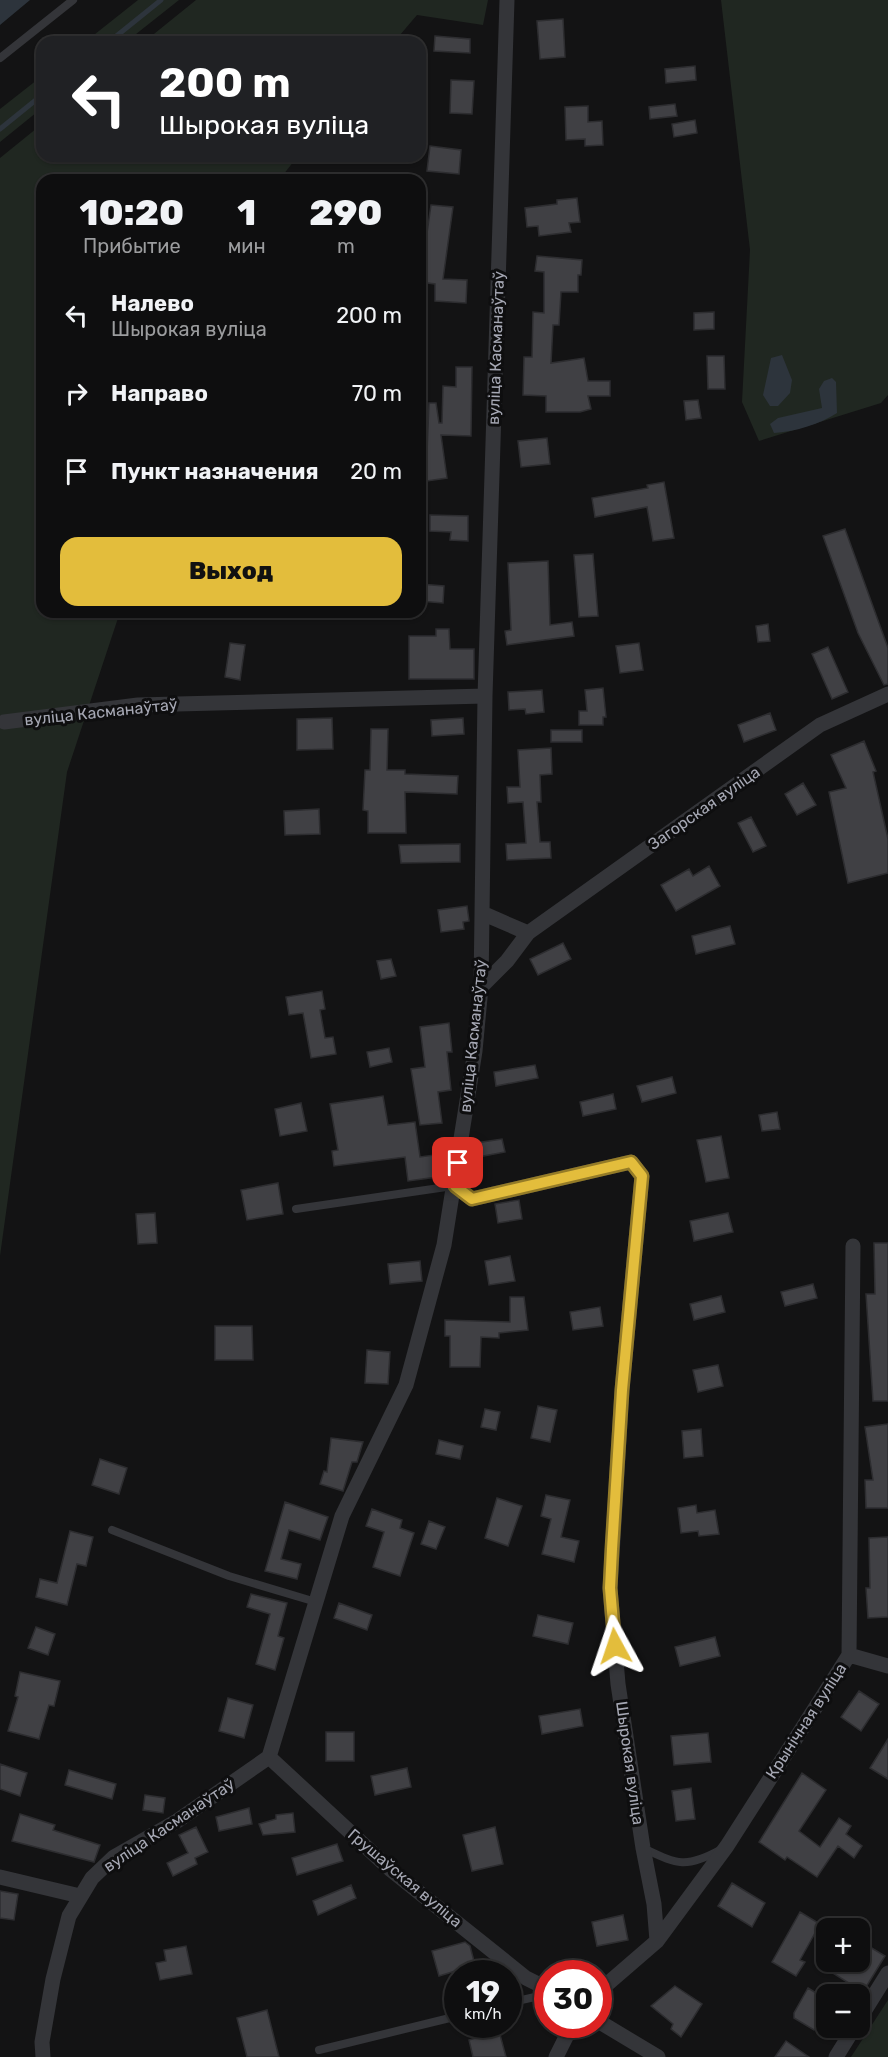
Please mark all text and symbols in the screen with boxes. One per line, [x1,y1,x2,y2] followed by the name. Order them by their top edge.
[159,58,291,108] text: 200 m
[60,60,138,138] icon: left
[159,109,369,141] text: Шырокая вуліца
[79,191,184,234] text: 10:20
[237,191,256,234] text: 1
[309,191,383,234] text: 290
[83,234,181,258] text: Прибытие
[228,234,266,258] text: мин
[337,234,355,258] text: m
[484,271,508,425] street label: вуліца Касманаўтаў
[111,290,194,317] text: Налево
[60,299,93,332] icon: left
[336,302,402,329] text: 200 m
[111,317,267,341] text: Шырокая вуліца
[60,377,93,410] icon: right
[111,380,208,407] text: Направо
[352,380,402,407] text: 70 m
[60,455,93,488] icon: arrive
[111,458,319,485] text: Пункт назначения
[350,458,402,485] text: 20 m
[60,537,402,606] button: Выход
[24,694,179,729] street label: вуліца Касманаўтаў
[644,762,764,854] street label: Загорская вуліца
[456,958,491,1113] street label: вуліца Касманаўтаў
[432,1137,483,1188] pin
[441,1146,474,1179] icon: arrive
[583,1614,647,1678] position arrow
[762,1660,850,1782] street label: Крынічная вуліца
[612,1700,648,1826] street label: Шырокая вуліца
[100,1774,238,1876] street label: вуліца Касманаўтаў
[344,1825,466,1931] street label: Грушаўская вуліца
[816,1918,870,2038] map controls
[816,1918,870,1972] button: +
[534,1960,612,2038] speed limit sign: 30
[466,1974,500,2010] text: 19
[816,1984,870,2038] button: −
[464,2005,502,2023] text: km/h

